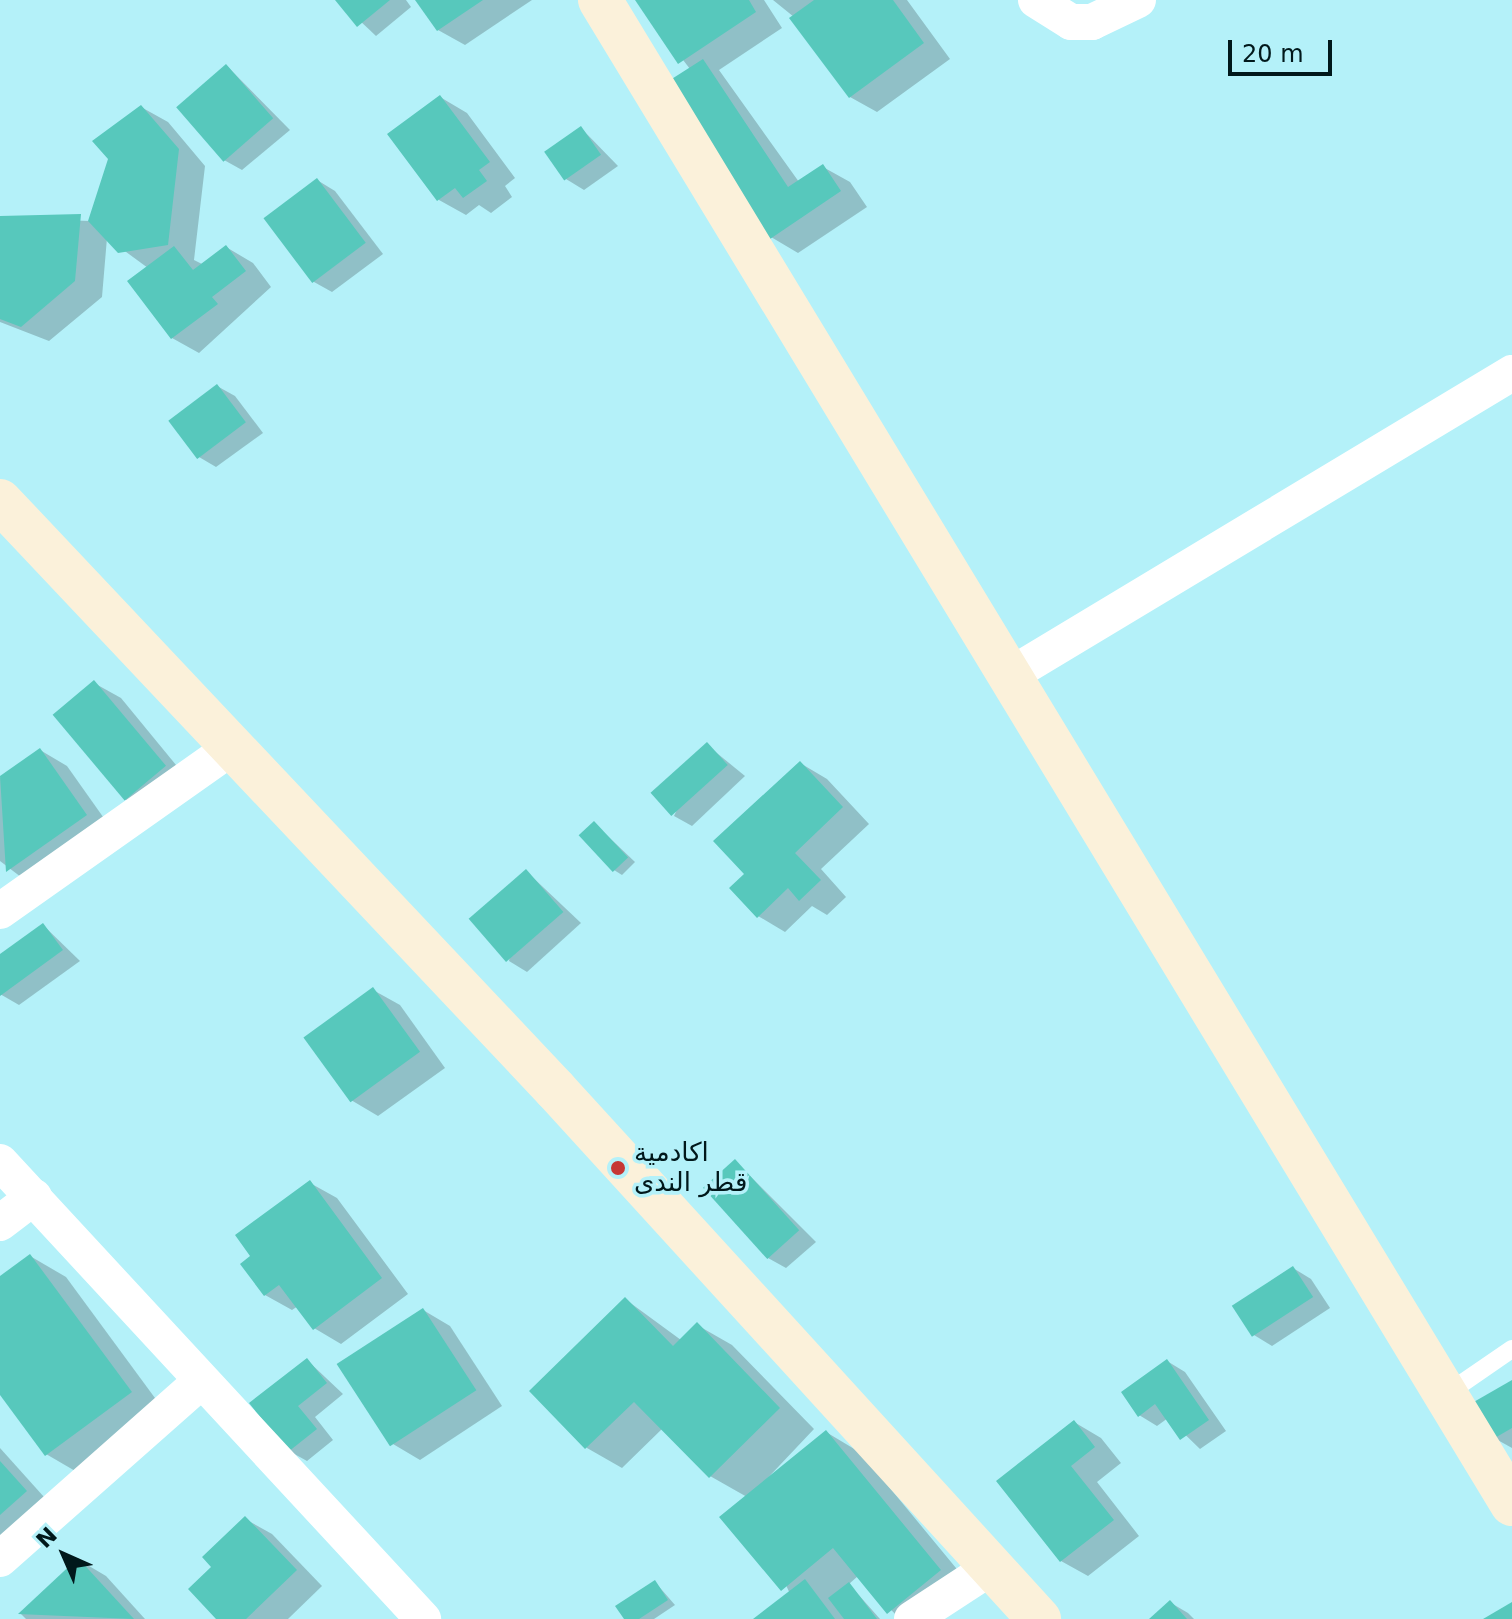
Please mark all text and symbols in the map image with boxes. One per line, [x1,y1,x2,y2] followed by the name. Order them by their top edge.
[1232,24,1336,74] scale bar
[1242,40,1304,68] text: 20 m
[634,1137,747,1198] place label: اكادمية قطر الندى
[609,1159,627,1177] marker: اكادمية قطر الندى
[24,1515,104,1595] north arrow
[31,1522,62,1553] text: N

